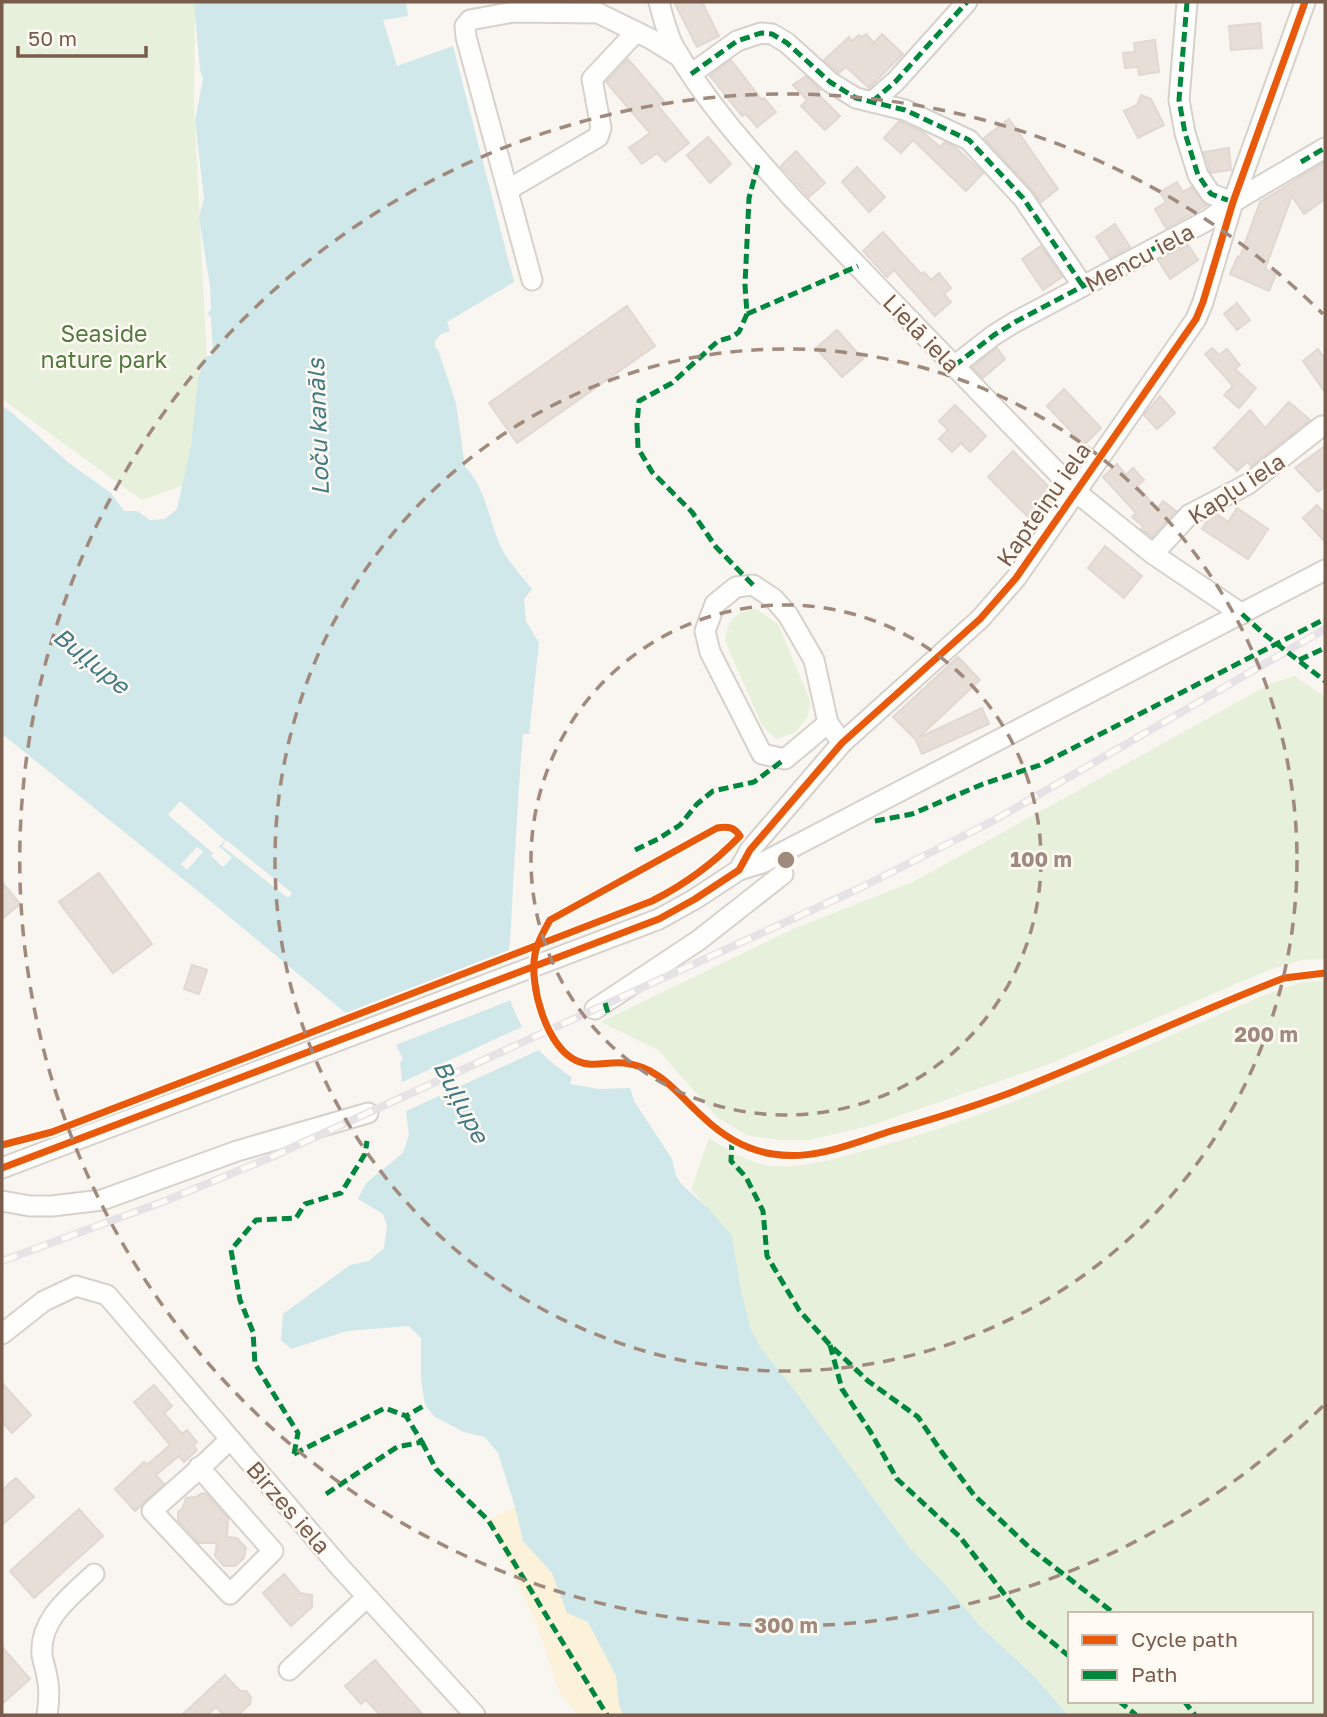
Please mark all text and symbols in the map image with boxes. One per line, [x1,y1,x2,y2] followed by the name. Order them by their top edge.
[18,14,145,58] scale bar
[28,25,77,51] text: 50 m
[1080,217,1198,297] street label: Mencu iela
[878,288,966,378] street label: Lielā iela
[41,319,167,373] park label: Seaside nature park
[300,357,334,496] water label: Loču kanāls
[990,437,1097,572] street label: Kapteiņu iela
[1182,446,1290,530] street label: Kapļu iela
[48,621,137,701] water label: Buļļupe
[1010,846,1072,872] text: 100 m
[774,848,798,872] centre of rings
[1234,1021,1298,1047] text: 200 m
[427,1055,497,1149] water label: Buļļupe
[241,1455,337,1559] street label: Birzes iela
[754,1612,818,1638] text: 300 m
[1068,1612,1313,1703] legend
[1131,1626,1238,1652] text: Cycle path
[1131,1661,1178,1687] text: Path

